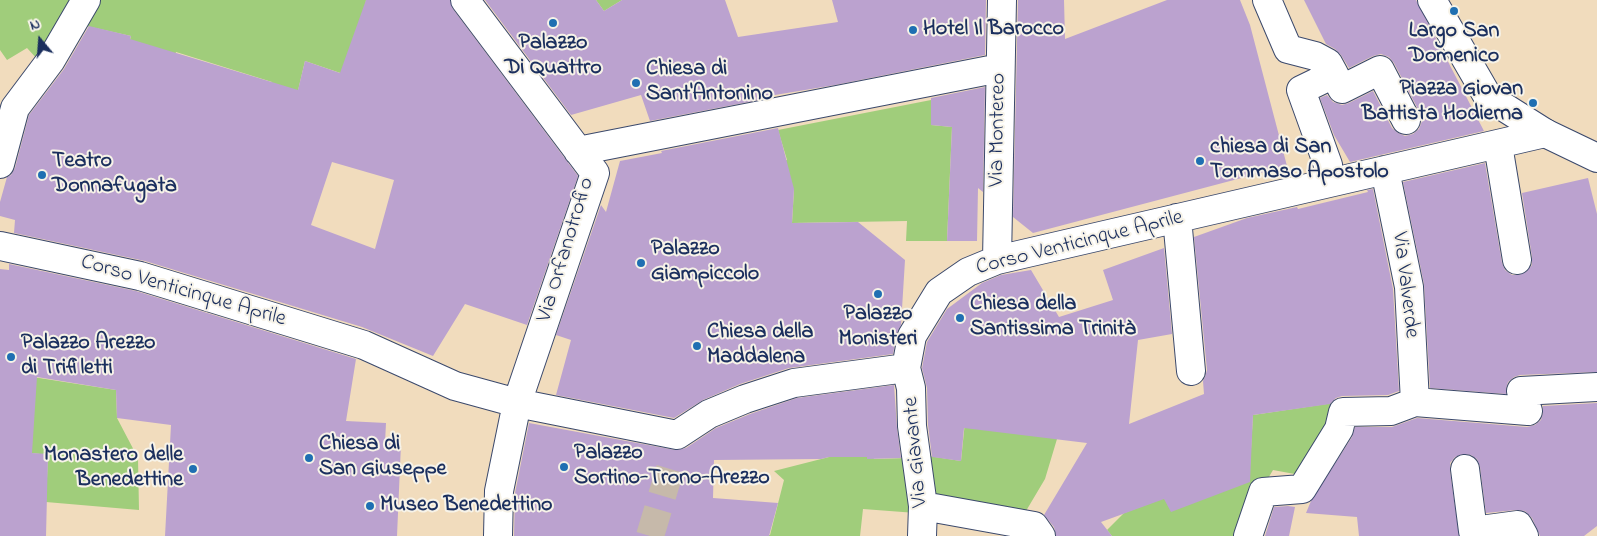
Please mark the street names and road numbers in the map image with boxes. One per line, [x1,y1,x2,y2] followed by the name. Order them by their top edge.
[985,73,1013,187] street label: Via Montereo
[532,175,602,325] street label: Via Orfanotrofio
[974,206,1186,282] street label: Corso Venticinque Aprile
[1384,230,1424,340] street label: Via Valverde
[77,250,289,334] street label: Corso Venticinque Aprile
[899,396,935,508] street label: Via Giavante

